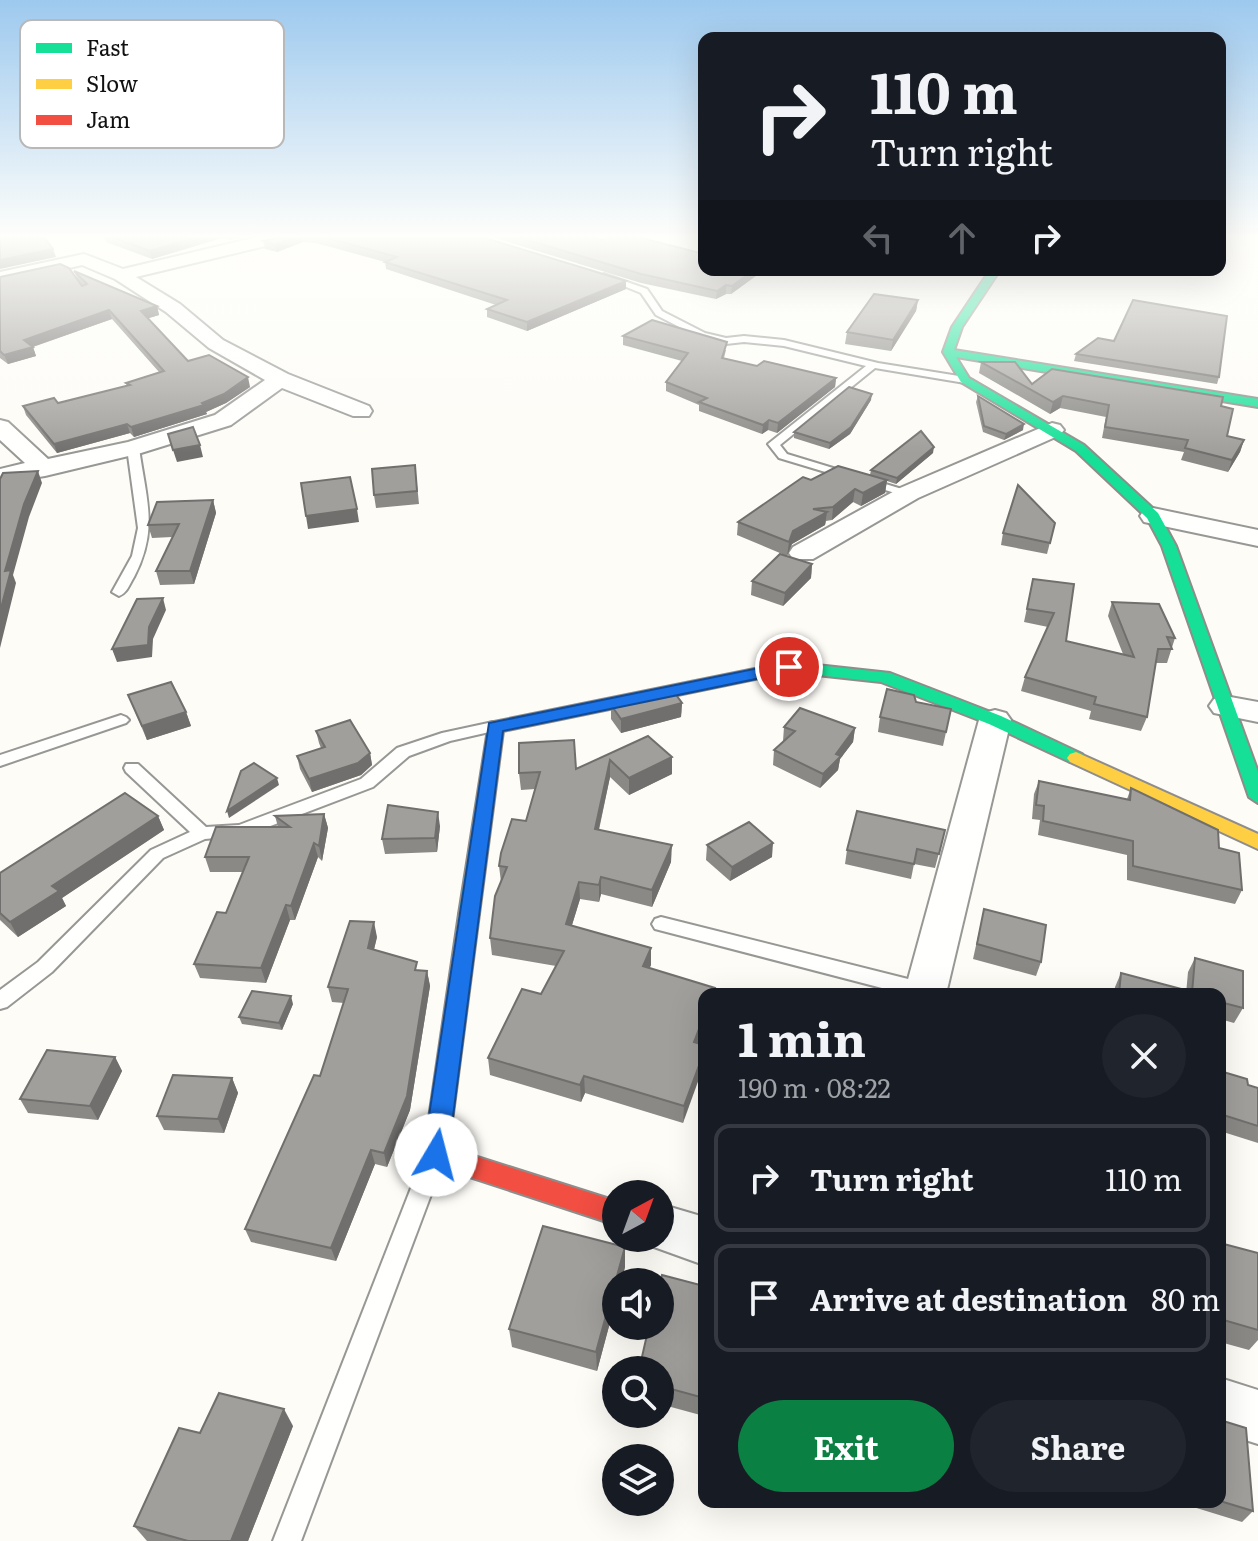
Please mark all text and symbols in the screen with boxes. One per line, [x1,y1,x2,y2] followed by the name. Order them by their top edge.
[20,20,284,148] legend
[86,30,129,63] text: Fast
[870,48,1018,131] text: 110 m
[738,64,842,168] icon: right
[86,66,138,99] text: Slow
[86,102,130,135] text: Jam
[870,124,1053,177] text: Turn right
[856,216,900,260] icon: left
[940,216,984,260] icon: ahead
[1024,216,1068,260] icon: right
[755,633,823,701] pin
[767,645,811,689] icon: arrive
[738,1001,866,1072] text: 1 min
[1102,1014,1186,1098] button: close
[738,1067,891,1106] text: 190 m · 08:22
[394,1113,478,1197] position arrow
[742,1156,786,1200] icon: right
[810,1156,974,1200] text: Turn right
[1105,1156,1182,1200] text: 110 m
[602,1180,674,1252] north arrow
[602,1180,674,1516] map controls
[602,1268,674,1340] button: sound
[742,1276,786,1320] icon: arrive
[810,1276,1127,1320] text: Arrive at destination
[1151,1276,1220,1320] text: 80 m
[602,1356,674,1428] button: search
[738,1400,954,1492] button: Exit
[970,1400,1186,1492] button: Share
[602,1444,674,1516] button: layers

